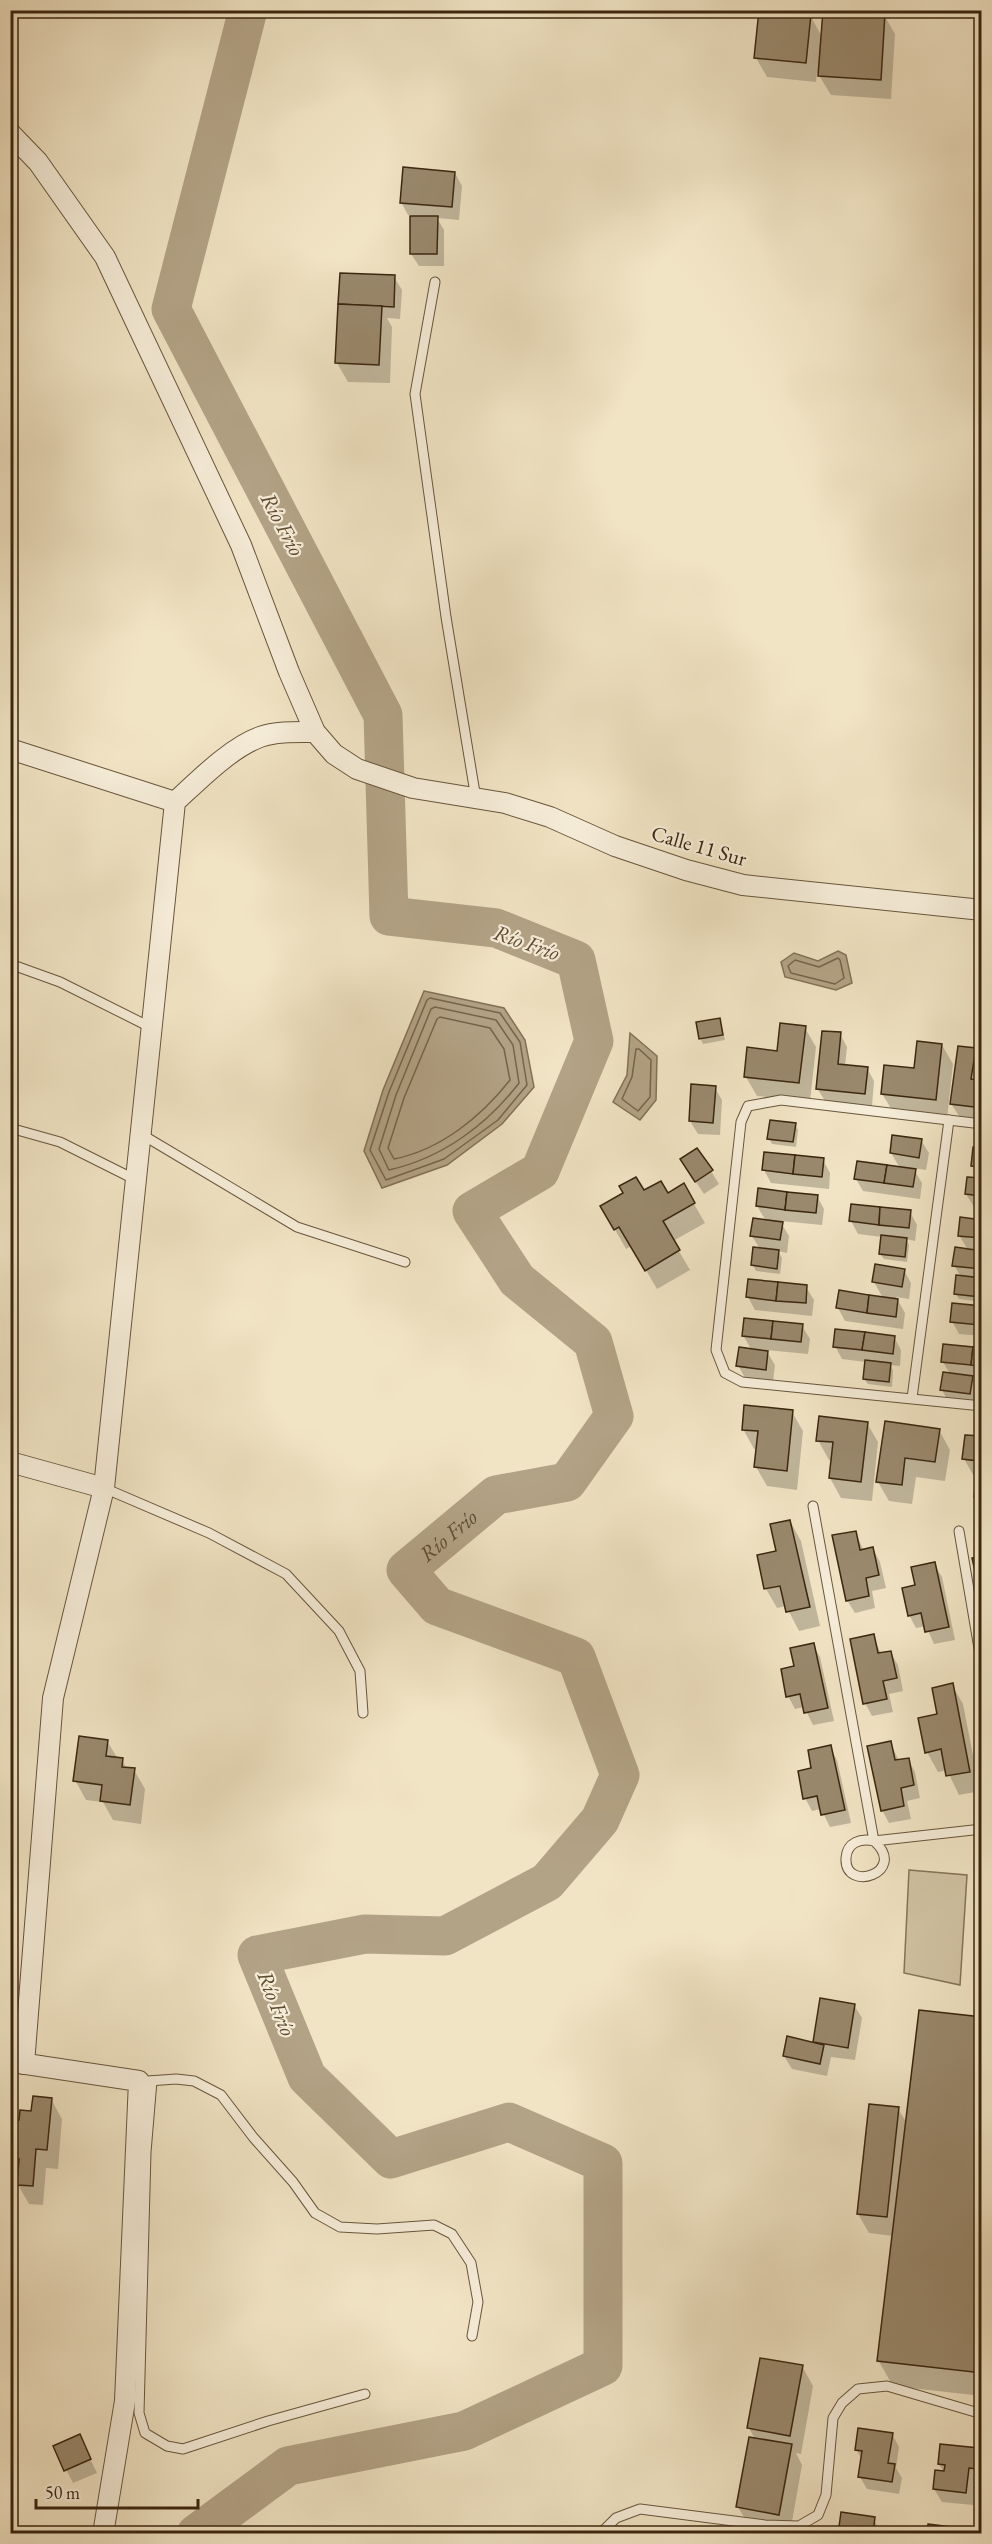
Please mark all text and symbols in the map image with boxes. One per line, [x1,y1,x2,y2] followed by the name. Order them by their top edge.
[254,487,311,561] water label: Río Frío
[648,819,750,872] street label: Calle 11 Sur
[490,918,564,967] water label: Río Frío
[413,1503,484,1568] water label: Río Frío
[250,1966,303,2040] water label: Río Frío
[36,2472,198,2510] scale bar
[45,2481,80,2504] text: 50 m

